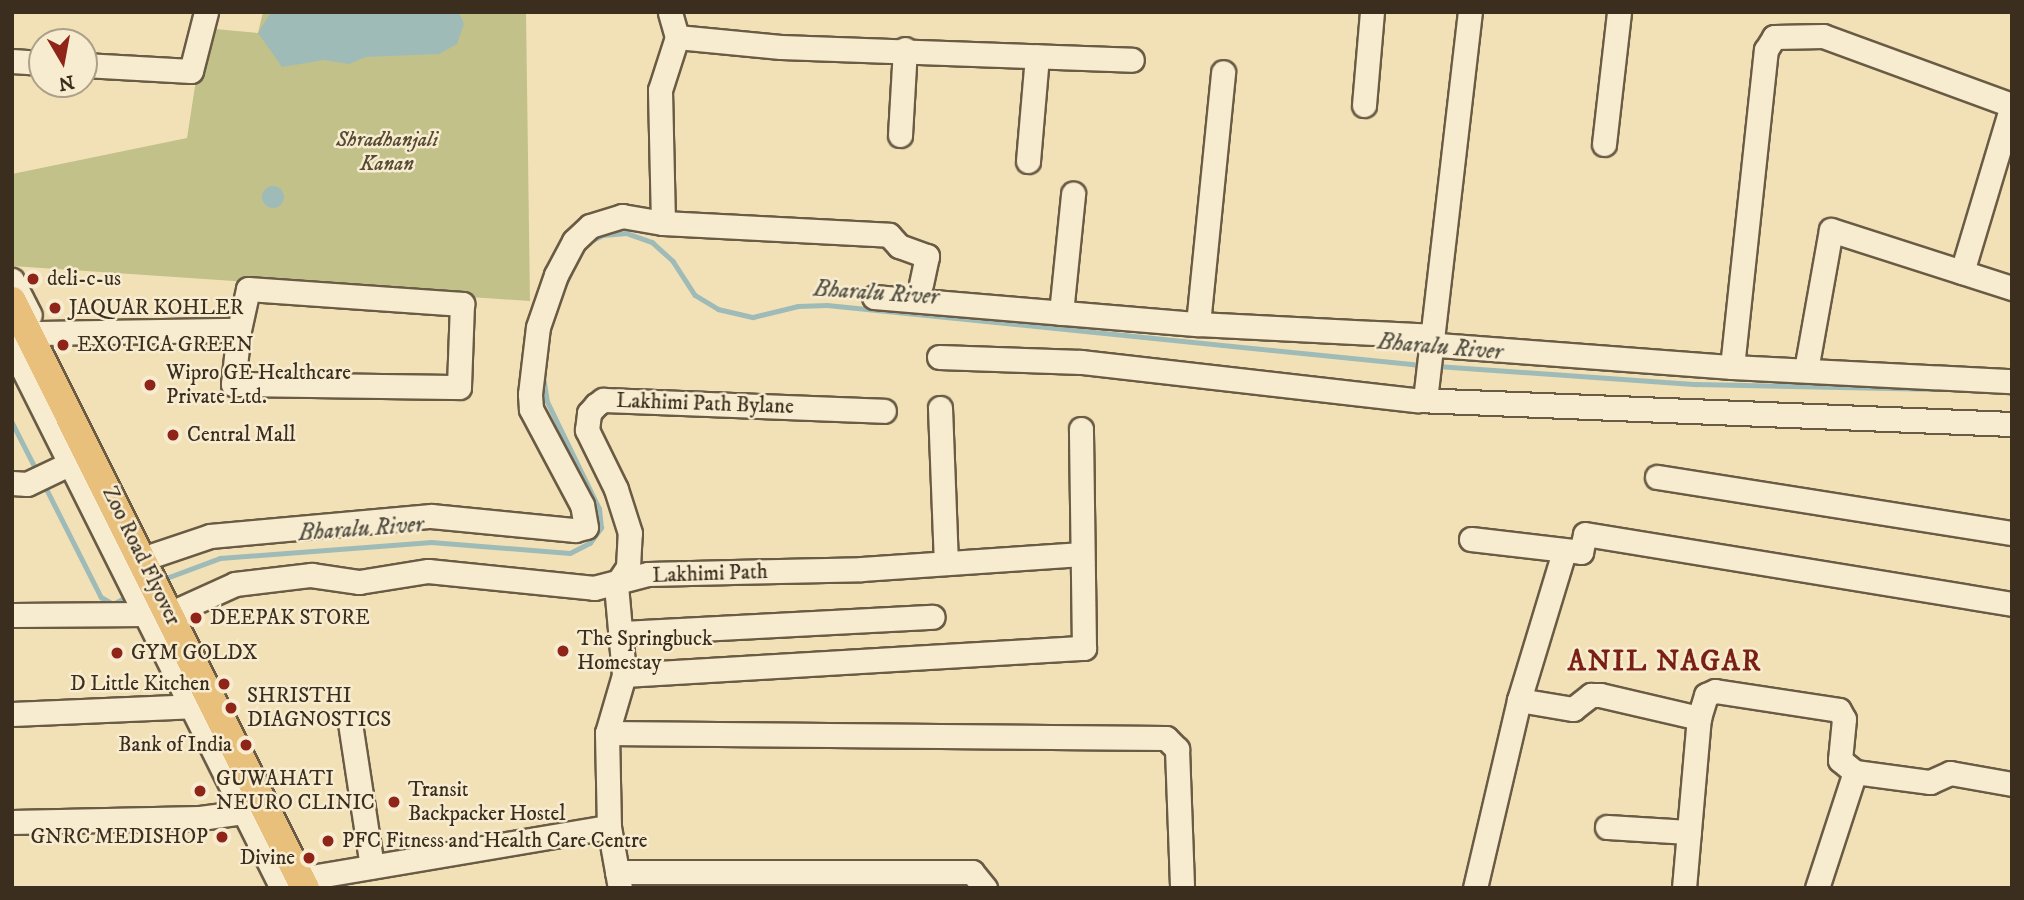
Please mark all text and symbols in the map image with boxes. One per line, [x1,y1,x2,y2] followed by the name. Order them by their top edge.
[28,28,98,98] north arrow
[57,70,76,95] text: N
[336,127,438,177] park label: Shradhanjali Kanan
[47,266,121,292] place label: deli-c-us
[25,271,41,287] marker: deli-c-us
[813,276,939,312] water label: Bharalu River
[69,295,244,321] place label: JAQUAR KOHLER
[47,300,63,316] marker: JAQUAR KOHLER
[1376,329,1504,367] water label: Bharalu River
[77,332,253,358] place label: EXOTICA GREEN
[55,337,71,353] marker: EXOTICA GREEN
[166,360,351,410] place label: Wipro GE Healthcare Private Ltd.
[140,375,160,395] marker: Wipro GE Healthcare Private Ltd.
[616,388,794,420] street label: Lakhimi Path Bylane
[187,422,296,448] place label: Central Mall
[165,427,181,443] marker: Central Mall
[97,483,185,629] street label: Zoo Road Flyover
[298,512,424,548] water label: Bharalu River
[652,559,768,589] street label: Lakhimi Path
[210,605,370,631] place label: DEEPAK STORE
[188,610,204,626] marker: DEEPAK STORE
[577,626,712,676] place label: The Springbuck Homestay
[131,640,258,666] place label: GYM GOLDX
[555,643,571,659] marker: The Springbuck Homestay
[109,645,125,661] marker: GYM GOLDX
[1569,645,1761,679] district label: ANIL NAGAR
[70,671,210,697] place label: D Little Kitchen
[216,676,232,692] marker: D Little Kitchen
[247,683,391,733] place label: SHRISTHI DIAGNOSTICS
[221,698,241,718] marker: SHRISTHI DIAGNOSTICS
[118,732,232,758] place label: Bank of India
[238,737,254,753] marker: Bank of India
[216,766,375,816] place label: GUWAHATI NEURO CLINIC
[408,777,566,827] place label: Transit Backpacker Hostel
[190,781,210,801] marker: GUWAHATI NEURO CLINIC
[386,794,402,810] marker: Transit Backpacker Hostel
[30,824,208,850] place label: GNRC MEDISHOP
[342,828,647,854] place label: PFC Fitness and Health Care Centre
[214,829,230,845] marker: GNRC MEDISHOP
[320,833,336,849] marker: PFC Fitness and Health Care Centre
[240,845,295,871] place label: Divine
[301,850,317,866] marker: Divine

